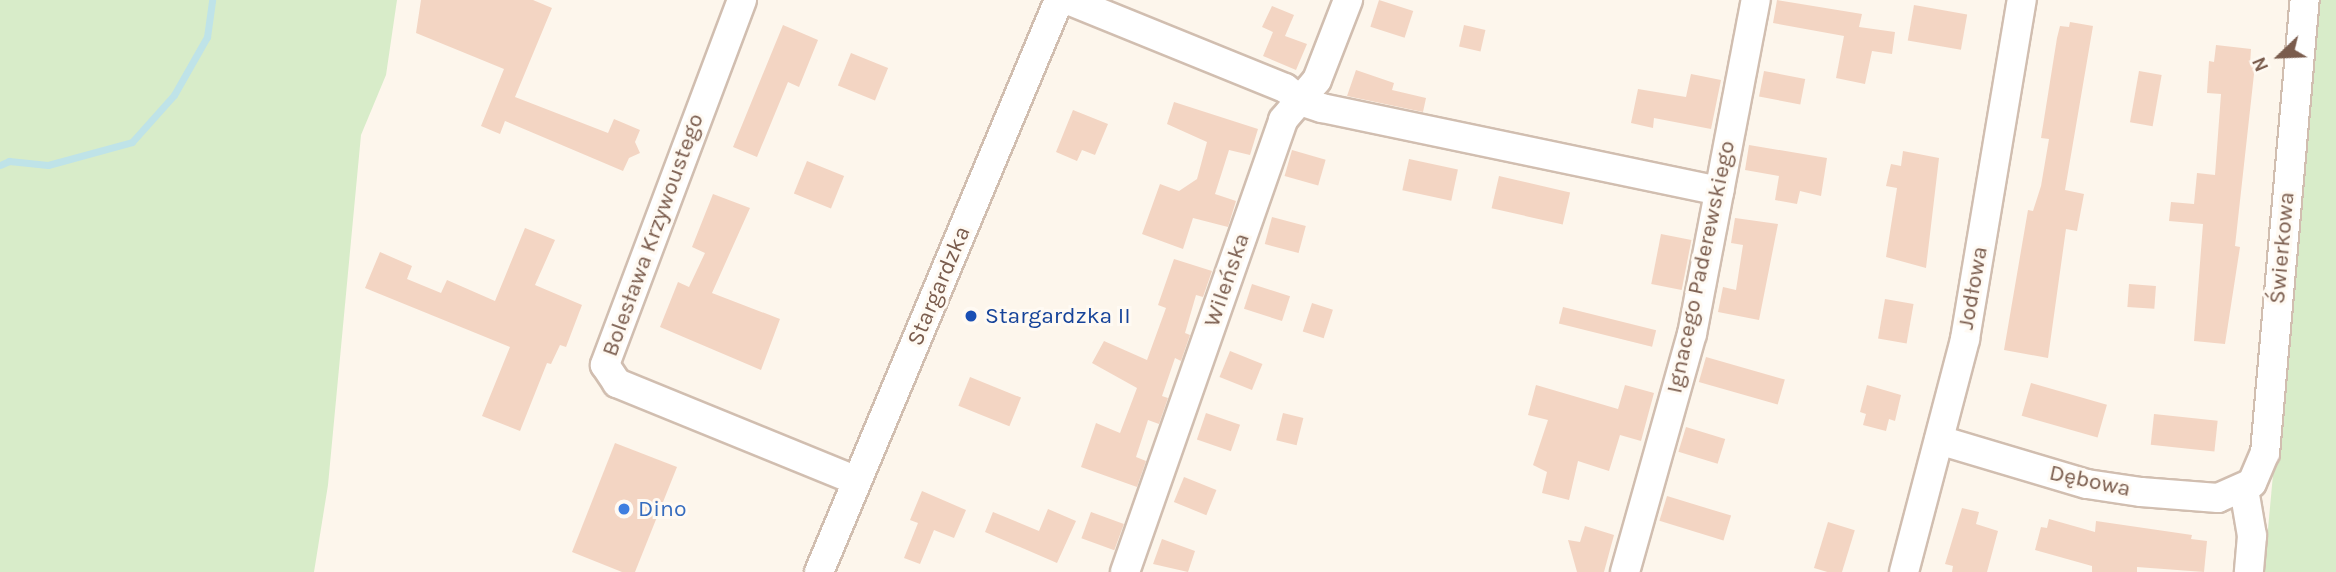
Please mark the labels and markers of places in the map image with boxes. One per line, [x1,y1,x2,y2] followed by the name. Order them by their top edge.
[985,302,1131,330] place label: Stargardzka II
[963,308,979,324] marker: Stargardzka II
[638,495,686,523] place label: Dino
[616,501,632,517] marker: Dino

